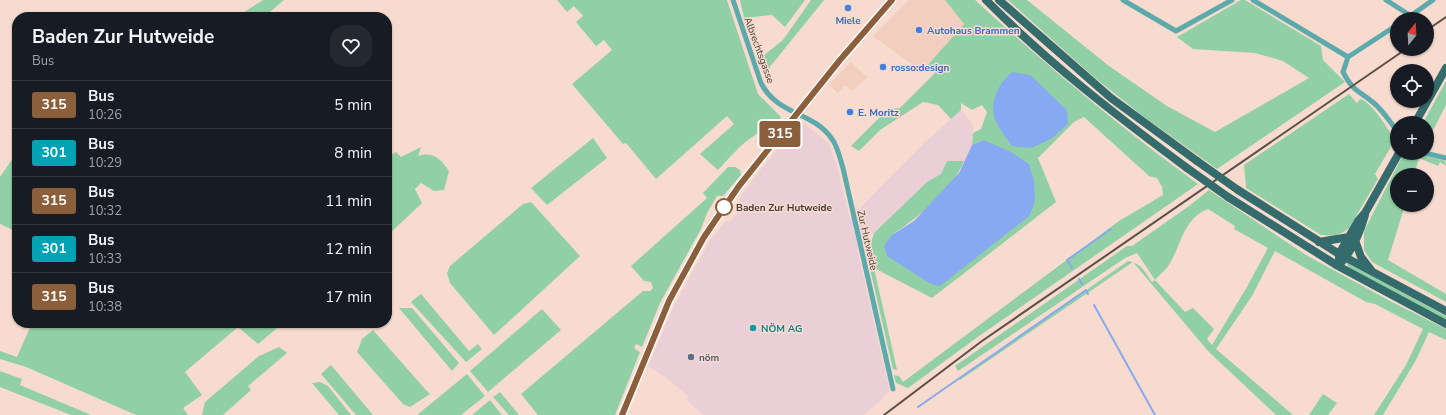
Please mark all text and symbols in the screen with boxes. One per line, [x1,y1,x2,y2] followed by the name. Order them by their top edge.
[843,3,853,13] marker: Miele
[1390,12,1434,56] north arrow
[1390,12,1434,212] map controls
[835,14,861,28] place label: Miele
[741,15,778,85] street label: Albrechtsgasse
[32,24,214,50] text: Baden Zur Hutweide
[927,24,1020,38] place label: Autohaus Brammen
[330,25,372,67] button: heart
[914,25,924,35] marker: Autohaus Brammen
[32,52,54,70] text: Bus
[891,61,949,75] place label: rosso:design
[878,62,888,72] marker: rosso:design
[1390,64,1434,108] button: locate
[88,86,114,106] text: Bus
[41,95,67,114] text: 315
[334,95,372,115] text: 5 min
[88,106,122,124] text: 10:26
[858,106,899,120] place label: E. Moritz
[845,107,855,117] marker: E. Moritz
[1390,116,1434,160] button: +
[757,121,803,147] line badge: 315
[767,124,793,143] text: 315
[88,134,114,154] text: Bus
[41,143,67,162] text: 301
[334,143,372,163] text: 8 min
[88,154,122,172] text: 10:29
[1390,168,1434,212] button: −
[88,182,114,202] text: Bus
[41,191,67,210] text: 315
[325,191,372,211] text: 11 min
[715,198,733,216] marker: Baden Zur Hutweide
[736,201,833,215] place label: Baden Zur Hutweide
[88,202,122,220] text: 10:32
[853,209,881,272] street label: Zur Hutweide
[88,230,114,250] text: Bus
[41,239,67,258] text: 301
[325,239,372,259] text: 12 min
[88,250,122,268] text: 10:33
[88,278,114,298] text: Bus
[41,287,67,306] text: 315
[325,287,372,307] text: 17 min
[88,298,122,316] text: 10:38
[761,322,802,336] place label: NÖM AG
[748,323,758,333] marker: NÖM AG
[699,351,720,365] place label: nöm
[686,352,696,362] marker: nöm

